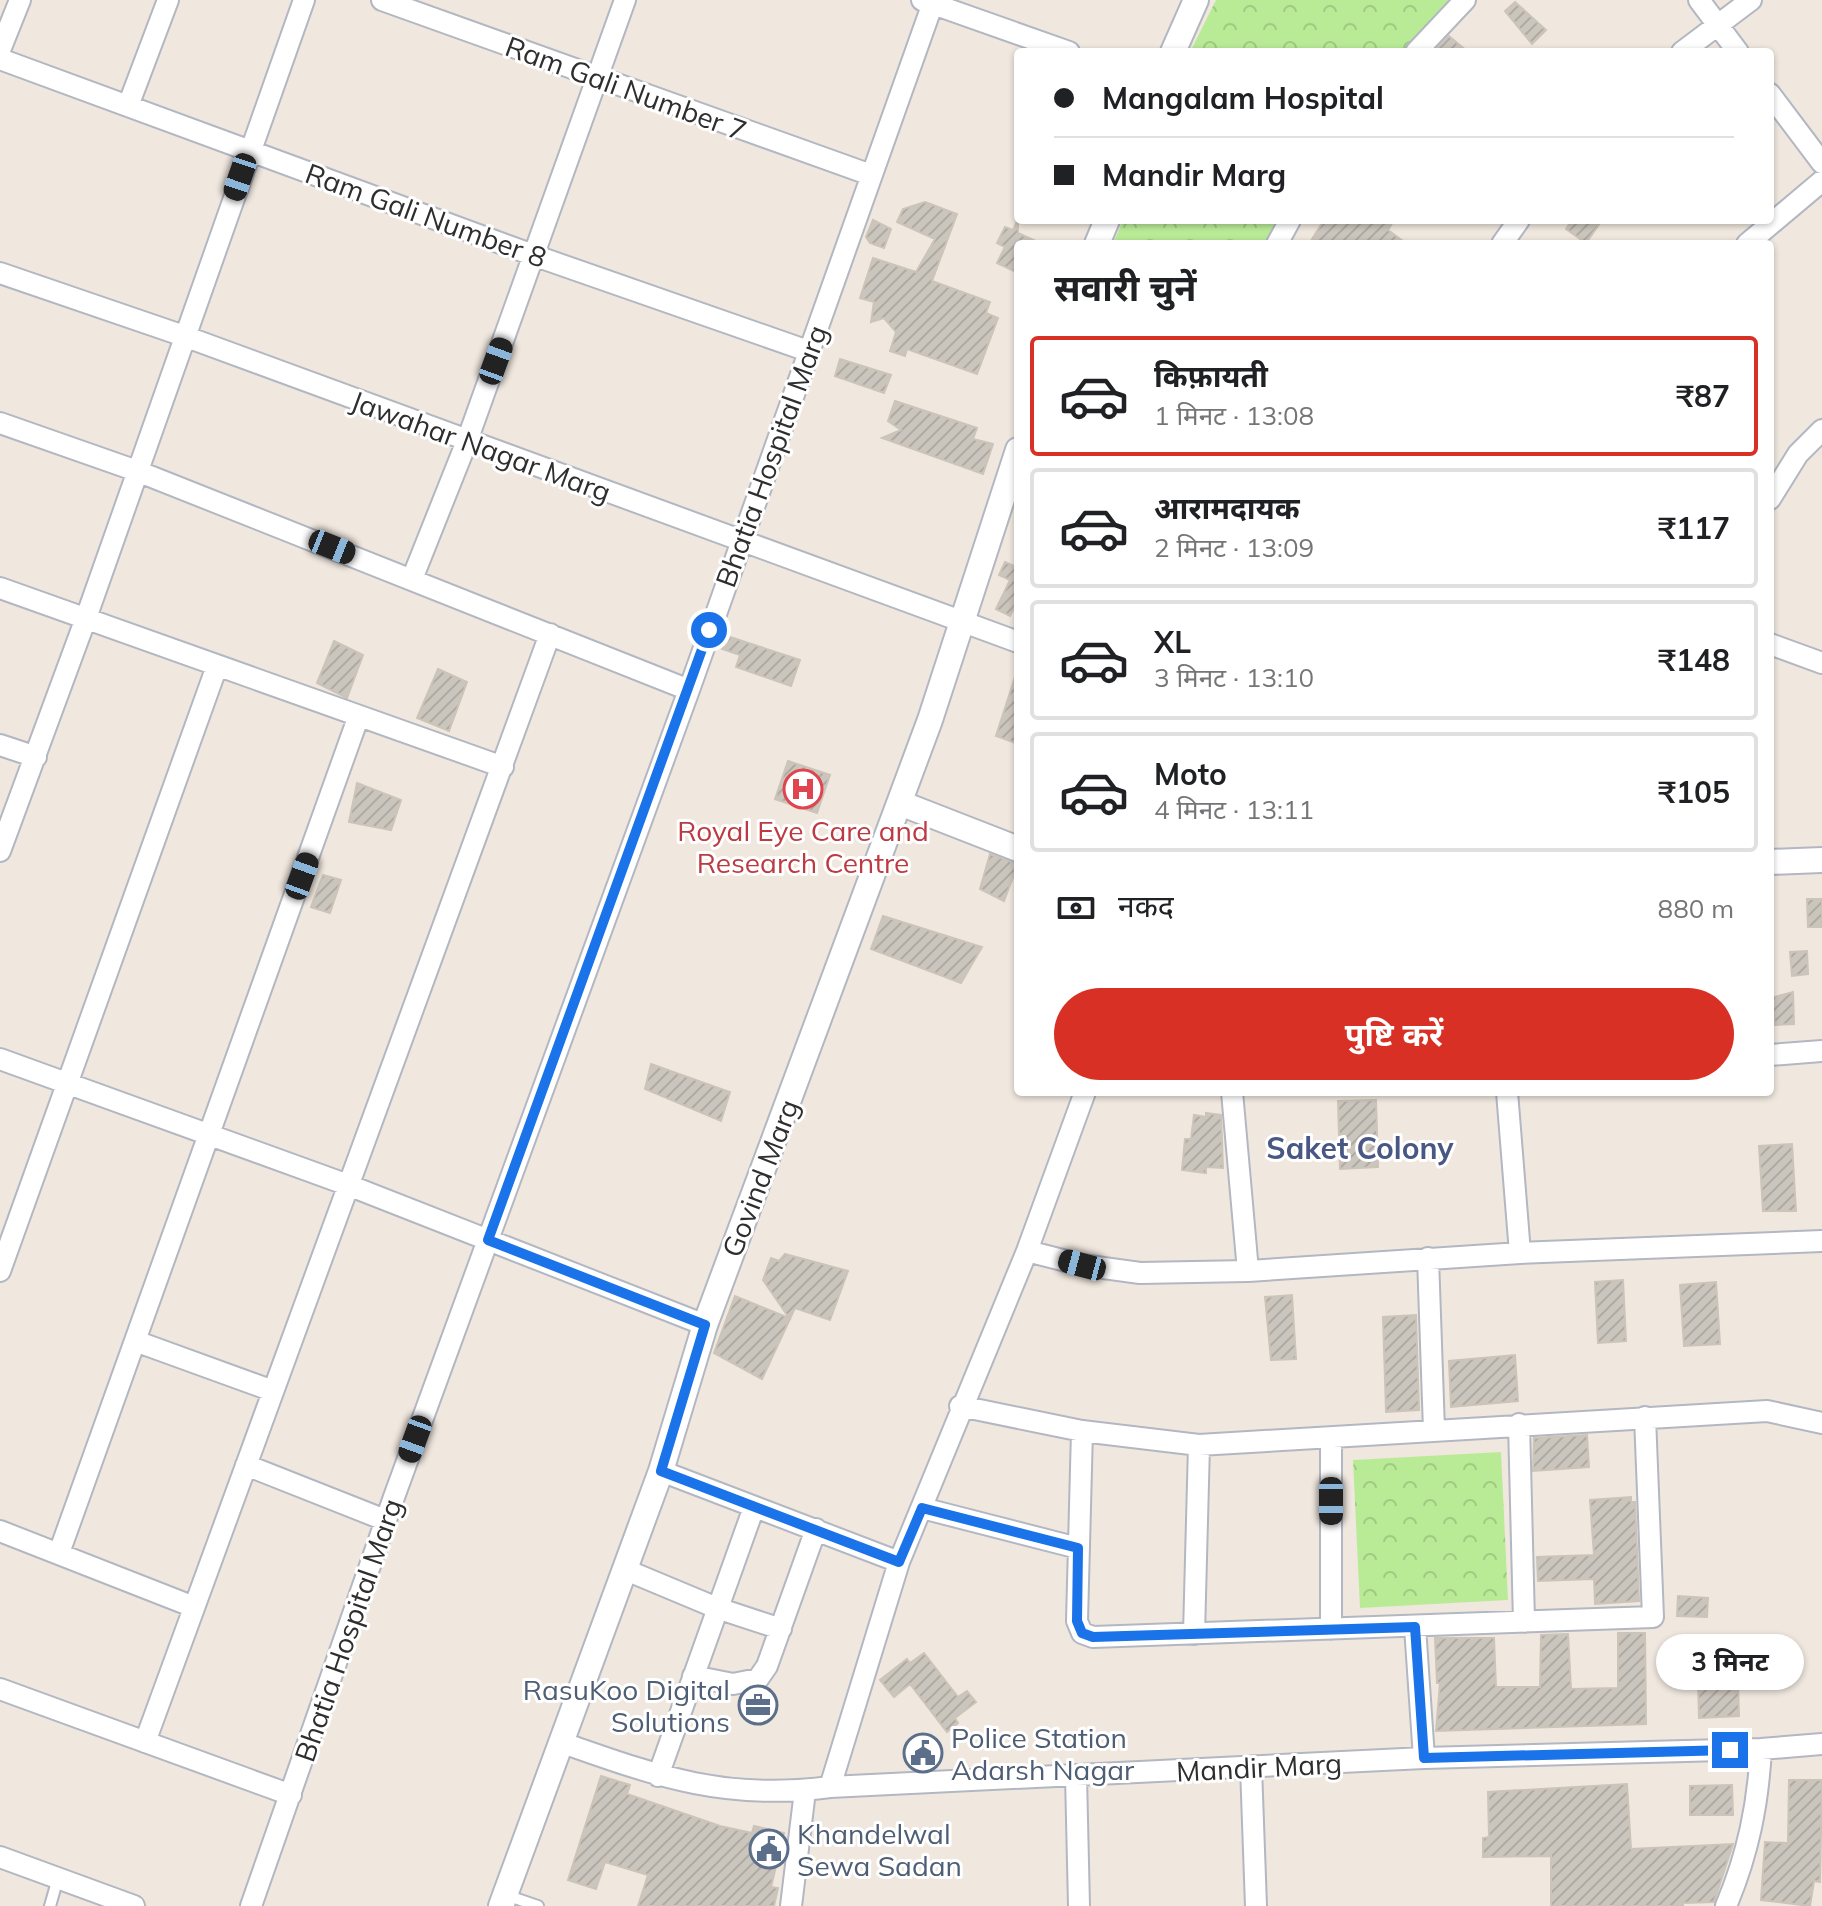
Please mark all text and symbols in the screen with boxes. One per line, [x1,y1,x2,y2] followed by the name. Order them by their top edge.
[501,28,751,148] street label: Ram Gali Number 7
[1102,79,1384,117] text: Mangalam Hospital
[221,150,259,204] car
[301,155,551,275] street label: Ram Gali Number 8
[1102,156,1286,194] text: Mandir Marg
[1054,265,1196,310] text: सवारी चुनें
[707,320,835,592] street label: Bhatia Hospital Marg
[477,334,515,388] car
[1154,357,1268,395] text: किफ़ायती
[1058,360,1130,432] icon: car
[1676,377,1730,415] text: ₹87
[346,383,616,509] street label: Jawahar Nagar Marg
[1154,399,1314,432] text: 1 मिनट · 13:08
[1154,489,1300,527] text: आरामदायक
[1058,492,1130,564] icon: car
[1658,509,1730,547] text: ₹117
[305,527,359,567] car
[1154,531,1314,564] text: 2 मिनट · 13:09
[691,612,727,648] route start
[1154,623,1191,661] text: XL
[1058,624,1130,696] icon: car
[1658,641,1730,679] text: ₹148
[1154,661,1314,694] text: 3 मिनट · 13:10
[1154,755,1227,793] text: Moto
[1058,756,1130,828] icon: car
[782,768,824,810] hospital icon: Royal Eye Care and Research Centre
[1658,773,1730,811] text: ₹105
[1154,793,1314,826] text: 4 मिनट · 13:11
[677,813,929,880] place label: Royal Eye Care and Research Centre
[283,849,321,903] car
[1054,886,1098,930] icon: cash
[1118,887,1174,925] text: नकद
[1658,892,1734,925] text: 880 m
[1054,988,1734,1080] button: पुष्टि करें
[714,1094,806,1262] street label: Govind Marg
[1266,1129,1454,1167] district label: Saket Colony
[1056,1247,1108,1283] car
[396,1412,434,1466] car
[1319,1477,1343,1525] car
[287,1494,409,1766] street label: Bhatia Hospital Marg
[1656,1634,1804,1690] callout: 3 मिनट
[1691,1645,1769,1678] text: 3 मिनट
[523,1672,730,1739] place label: RasuKoo Digital Solutions
[737,1684,779,1726] office icon: RasuKoo Digital Solutions
[951,1720,1135,1787] place label: Police Station Adarsh Nagar
[902,1732,944,1774] public building icon: Police Station Adarsh Nagar
[1712,1732,1748,1768] route end
[1175,1745,1343,1789] street label: Mandir Marg
[797,1816,962,1883] place label: Khandelwal Sewa Sadan
[748,1828,790,1870] public building icon: Khandelwal Sewa Sadan

